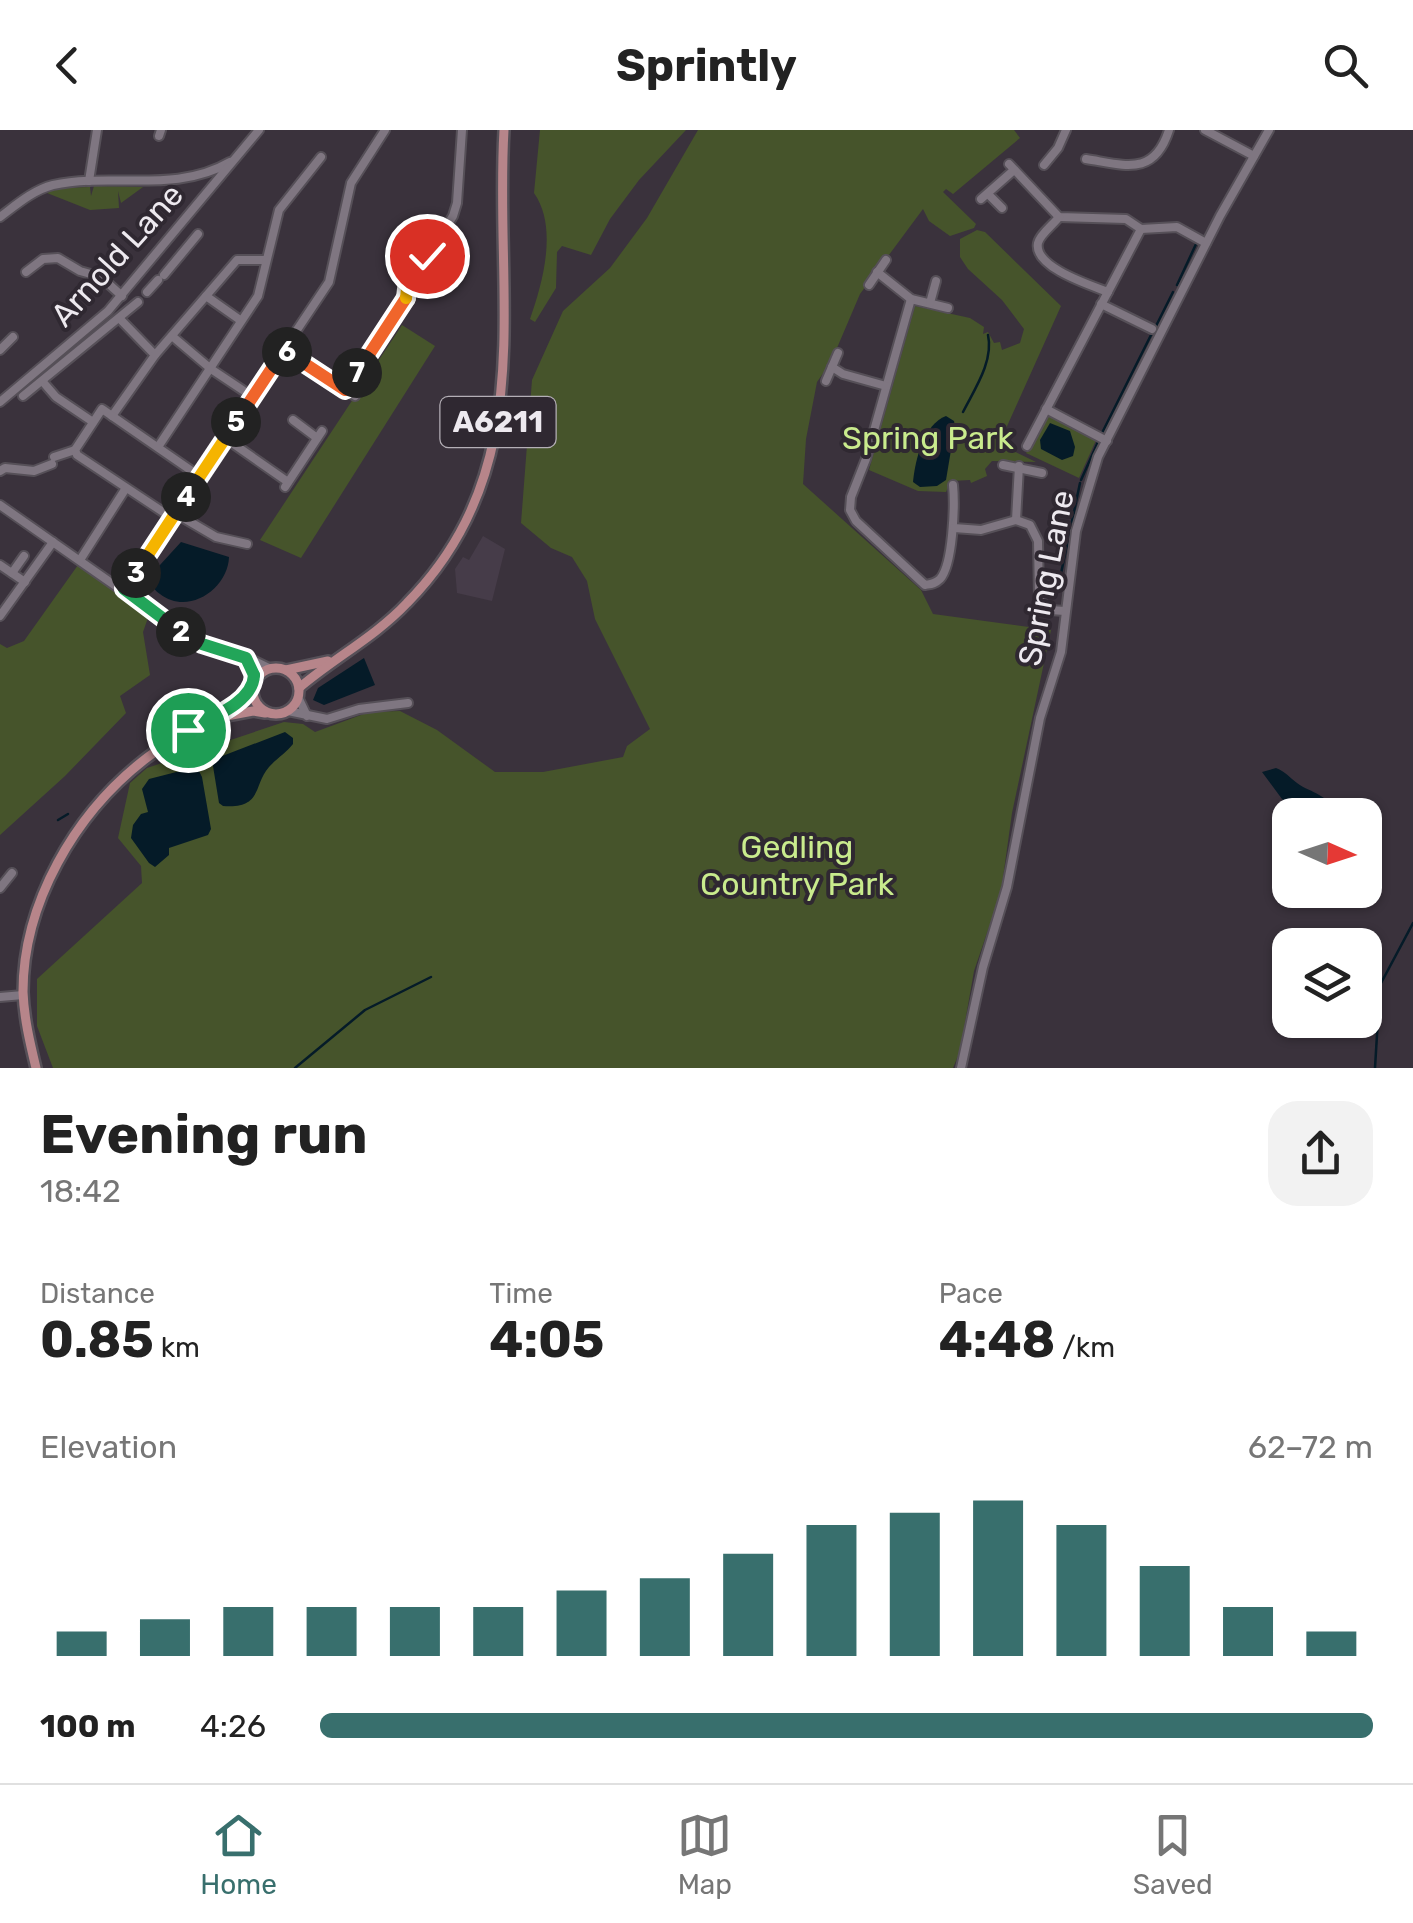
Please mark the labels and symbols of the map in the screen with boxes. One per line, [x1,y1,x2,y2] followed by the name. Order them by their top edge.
[43,176,191,334] street label: Arnold Lane
[385,214,470,299] pin
[262,327,312,377] pin: 6
[332,348,382,398] pin: 7
[211,397,261,447] pin: 5
[440,397,556,447] road number: A6211
[842,419,1014,457] park label: Spring Park
[161,472,211,522] pin: 4
[1010,487,1082,669] street label: Spring Lane
[111,548,161,598] pin: 3
[156,607,206,657] pin: 2
[146,688,231,773] pin
[1272,798,1382,908] north arrow
[700,828,894,903] park label: Gedling Country Park

